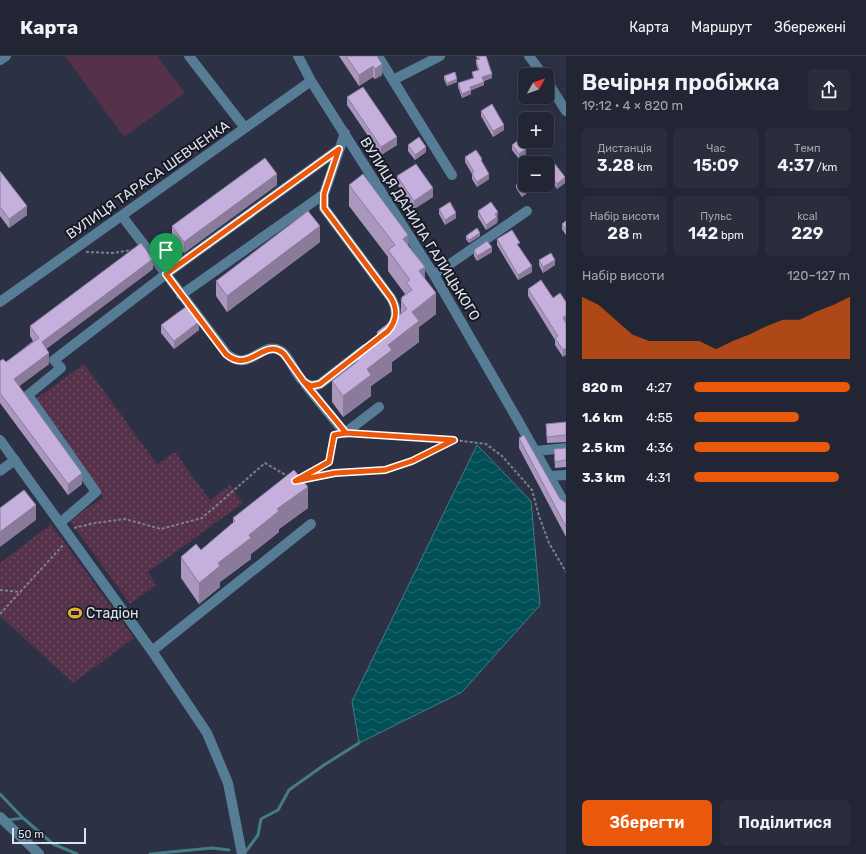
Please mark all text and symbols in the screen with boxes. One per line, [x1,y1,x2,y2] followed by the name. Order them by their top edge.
[20,16,78,39] text: Карта
[629,19,669,36] text: Карта
[691,19,752,36] text: Маршрут
[774,19,846,36] text: Збережені
[518,68,554,104] north arrow
[518,68,554,192] map controls
[582,69,780,96] text: Вечірня пробіжка
[808,69,850,111] button: share
[582,98,683,113] text: 19:12 · 4 × 820 m
[518,112,554,148] button: +
[63,117,233,243] street label: ВУЛИЦЯ ТАРАСА ШЕВЧЕНКА
[356,134,484,324] street label: ВУЛИЦЯ ДАНИЛА ГАЛИЦЬКОГО
[597,142,652,155] text: Дистанція
[706,142,726,155] text: Час
[794,142,821,155] text: Темп
[597,155,634,175] text: 3.28
[693,155,739,175] text: 15:09
[777,155,814,175] text: 4:37
[518,156,554,192] button: −
[634,161,653,174] text: km
[814,161,837,174] text: /km
[590,210,660,223] text: Набір висоти
[700,210,732,223] text: Пульс
[797,210,817,223] text: kcal
[607,223,629,243] text: 28
[688,223,718,243] text: 142
[791,223,823,243] text: 229
[629,229,642,242] text: m
[718,229,744,242] text: bpm
[149,233,183,274] pin
[155,239,177,261] icon: arrive
[582,268,665,283] text: Набір висоти
[787,268,850,283] text: 120–127 m
[582,380,623,395] text: 820 m
[646,380,672,395] text: 4:27
[582,410,623,425] text: 1.6 km
[646,410,673,425] text: 4:55
[582,440,625,455] text: 2.5 km
[646,440,673,455] text: 4:36
[582,470,625,485] text: 3.3 km
[646,470,671,485] text: 4:31
[67,605,83,621] sports icon: Стадіон
[86,605,139,622] place label: Стадіон
[582,800,712,846] button: Зберегти
[720,800,850,846] button: Поділитися
[12,826,86,845] scale bar
[18,828,44,841] text: 50 m

